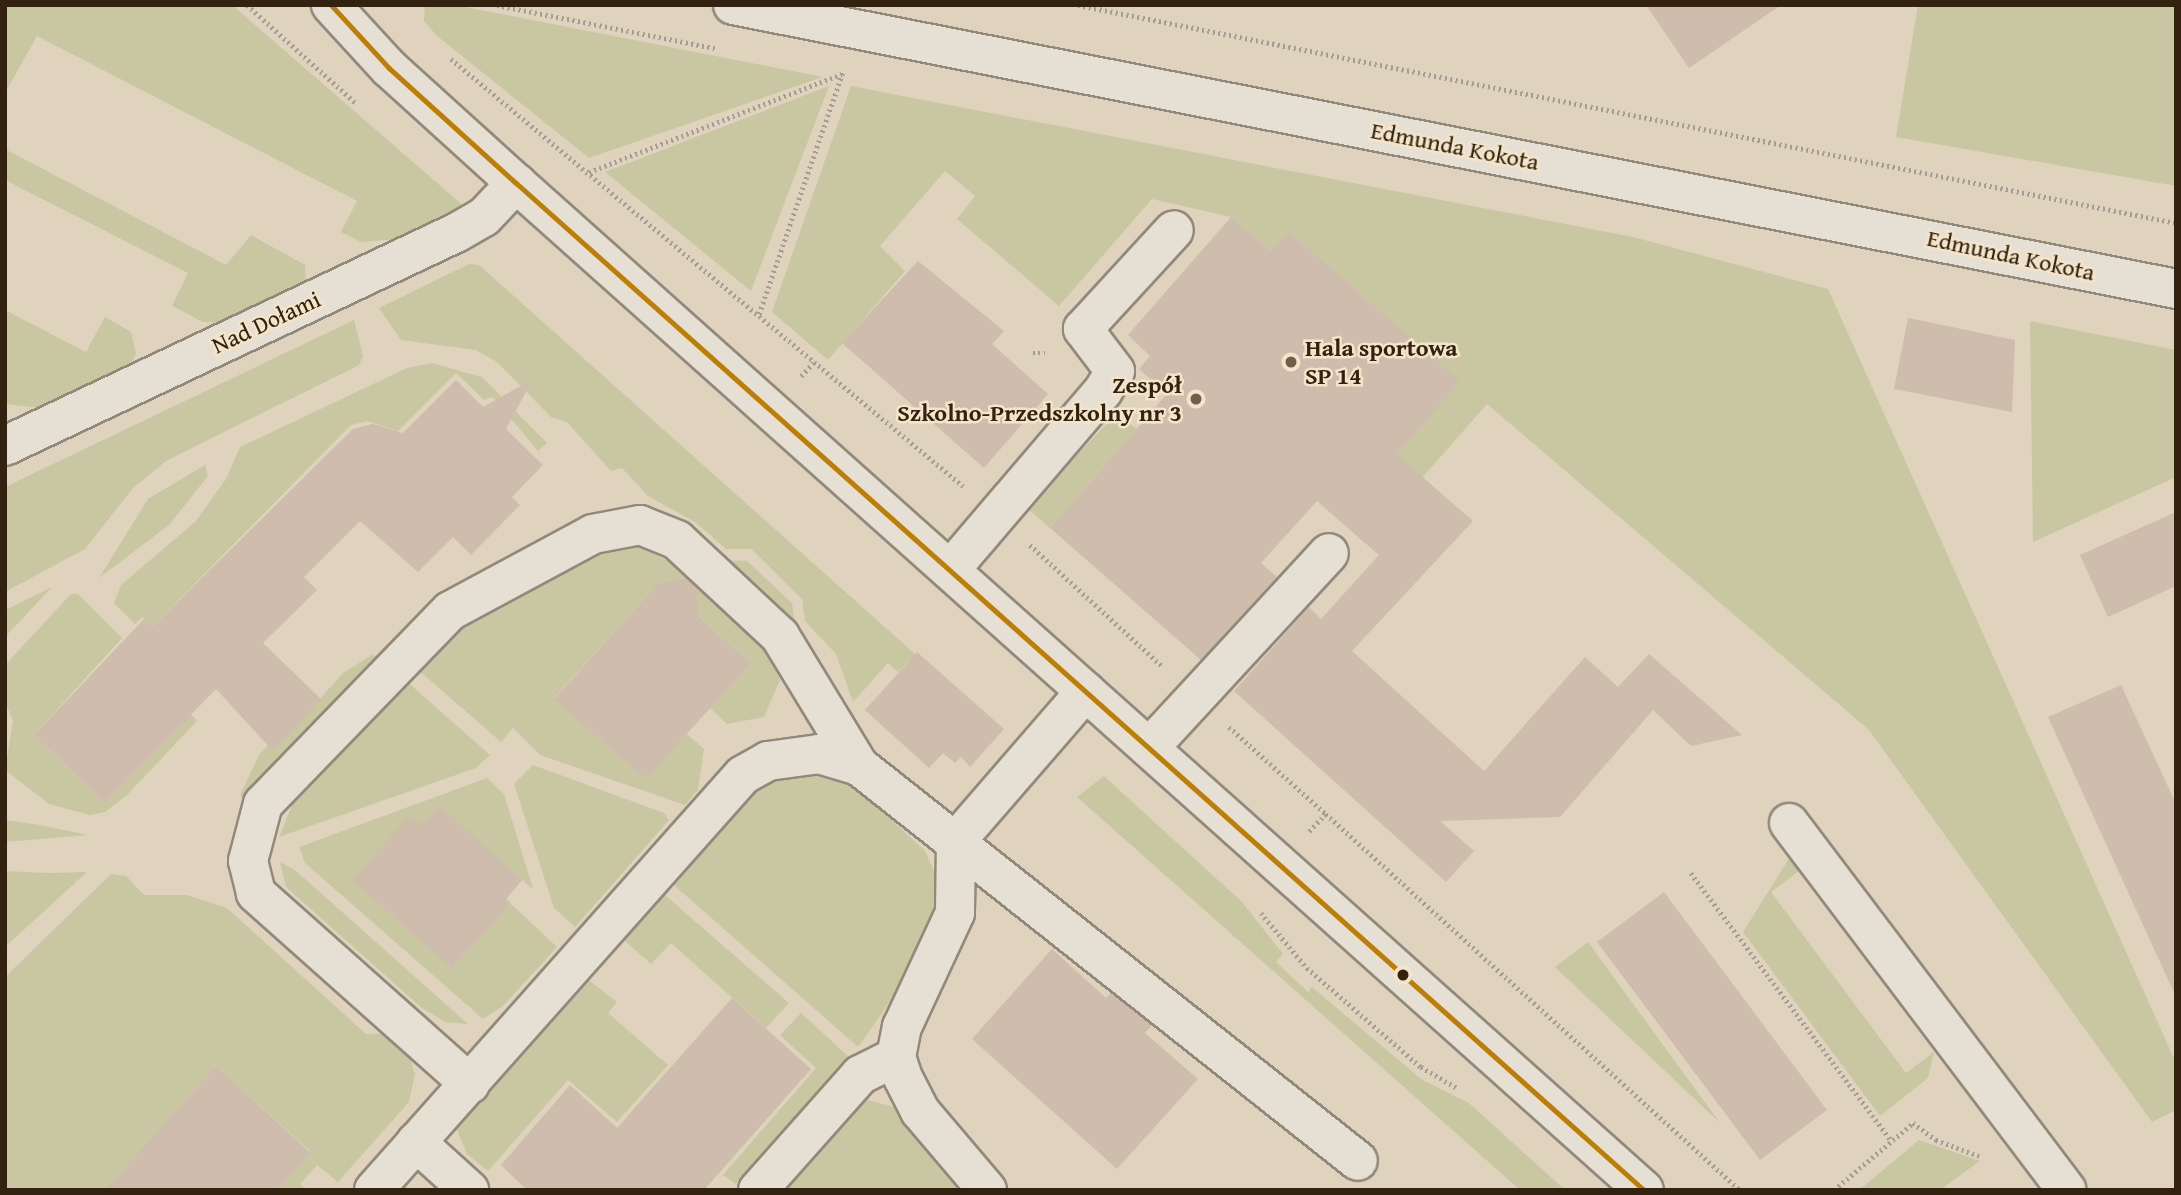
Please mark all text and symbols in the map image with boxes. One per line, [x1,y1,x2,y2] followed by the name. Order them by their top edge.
[1368,116,1542,176] street label: Edmunda Kokota
[1925,223,2097,287] street label: Edmunda Kokota
[207,284,325,360] street label: Nad Dołami
[1305,334,1457,390] place label: Hala sportowa SP 14
[1283,354,1299,370] marker: Hala sportowa SP 14
[897,371,1182,427] place label: Zespół Szkolno-Przedszkolny nr 3
[1188,391,1204,407] marker: Zespół Szkolno-Przedszkolny nr 3
[1396,968,1410,982] unlabelled marker

